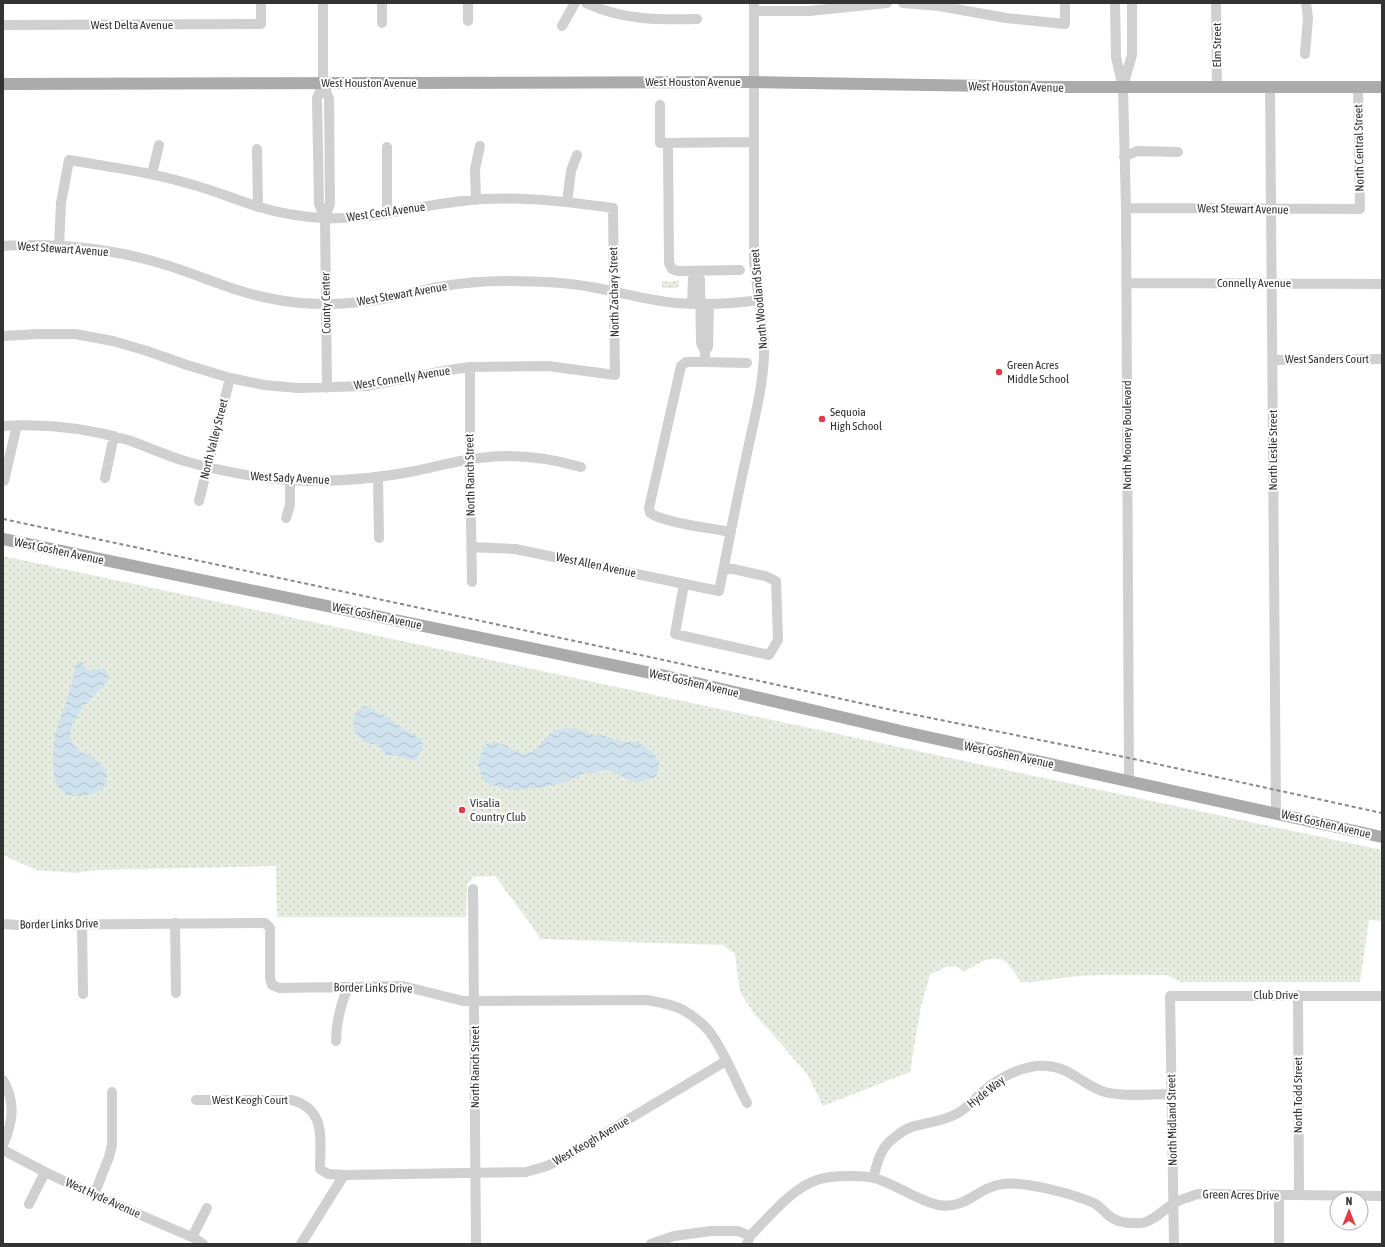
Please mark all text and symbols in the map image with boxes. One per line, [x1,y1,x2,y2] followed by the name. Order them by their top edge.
[91,18,173,32] street label: West Delta Avenue
[1210,22,1224,67] street label: Elm Street
[645,75,741,89] street label: West Houston Avenue
[321,76,417,90] street label: West Houston Avenue
[968,79,1064,95] street label: West Houston Avenue
[1351,104,1367,192] street label: North Central Street
[346,200,426,224] street label: West Cecil Avenue
[1197,201,1289,217] street label: West Stewart Avenue
[17,239,109,259] street label: West Stewart Avenue
[606,246,622,337] street label: North Zachary Street
[748,248,770,350] street label: North Woodland Street
[318,272,334,334] street label: County Center
[1217,276,1291,290] street label: Connelly Avenue
[356,279,448,309] street label: West Stewart Avenue
[1285,352,1369,366] street label: West Sanders Court
[1007,358,1070,386] place label: Green Acres Middle School
[353,363,451,393] street label: West Connelly Avenue
[994,367,1004,377] marker: Green Acres Middle School
[1120,380,1134,490] street label: North Mooney Boulevard
[197,397,231,481] street label: North Valley Street
[830,405,883,433] place label: Sequoia High School
[1266,409,1280,490] street label: North Leslie Street
[817,414,827,424] marker: Sequoia High School
[462,433,478,516] street label: North Ranch Street
[250,469,330,487] street label: West Sady Avenue
[13,535,105,567] street label: West Goshen Avenue
[555,550,637,580] street label: West Allen Avenue
[331,600,423,632] street label: West Goshen Avenue
[648,666,740,700] street label: West Goshen Avenue
[963,739,1055,771] street label: West Goshen Avenue
[470,796,527,824] place label: Visalia Country Club
[457,805,467,815] marker: Visalia Country Club
[1280,807,1372,841] street label: West Goshen Avenue
[19,916,99,932] street label: Border Links Drive
[333,980,413,996] street label: Border Links Drive
[1253,988,1299,1002] street label: Club Drive
[468,1025,482,1108] street label: North Ranch Street
[1291,1056,1305,1133] street label: North Todd Street
[965,1073,1007,1111] street label: Hyde Way
[1164,1073,1180,1166] street label: North Midland Street
[212,1093,289,1107] street label: West Keogh Court
[550,1114,632,1168] street label: West Keogh Avenue
[63,1175,143,1221] street label: West Hyde Avenue
[1203,1187,1279,1203] street label: Green Acres Drive
[1329,1191,1369,1231] north arrow
[1346,1195,1352,1207] text: N

